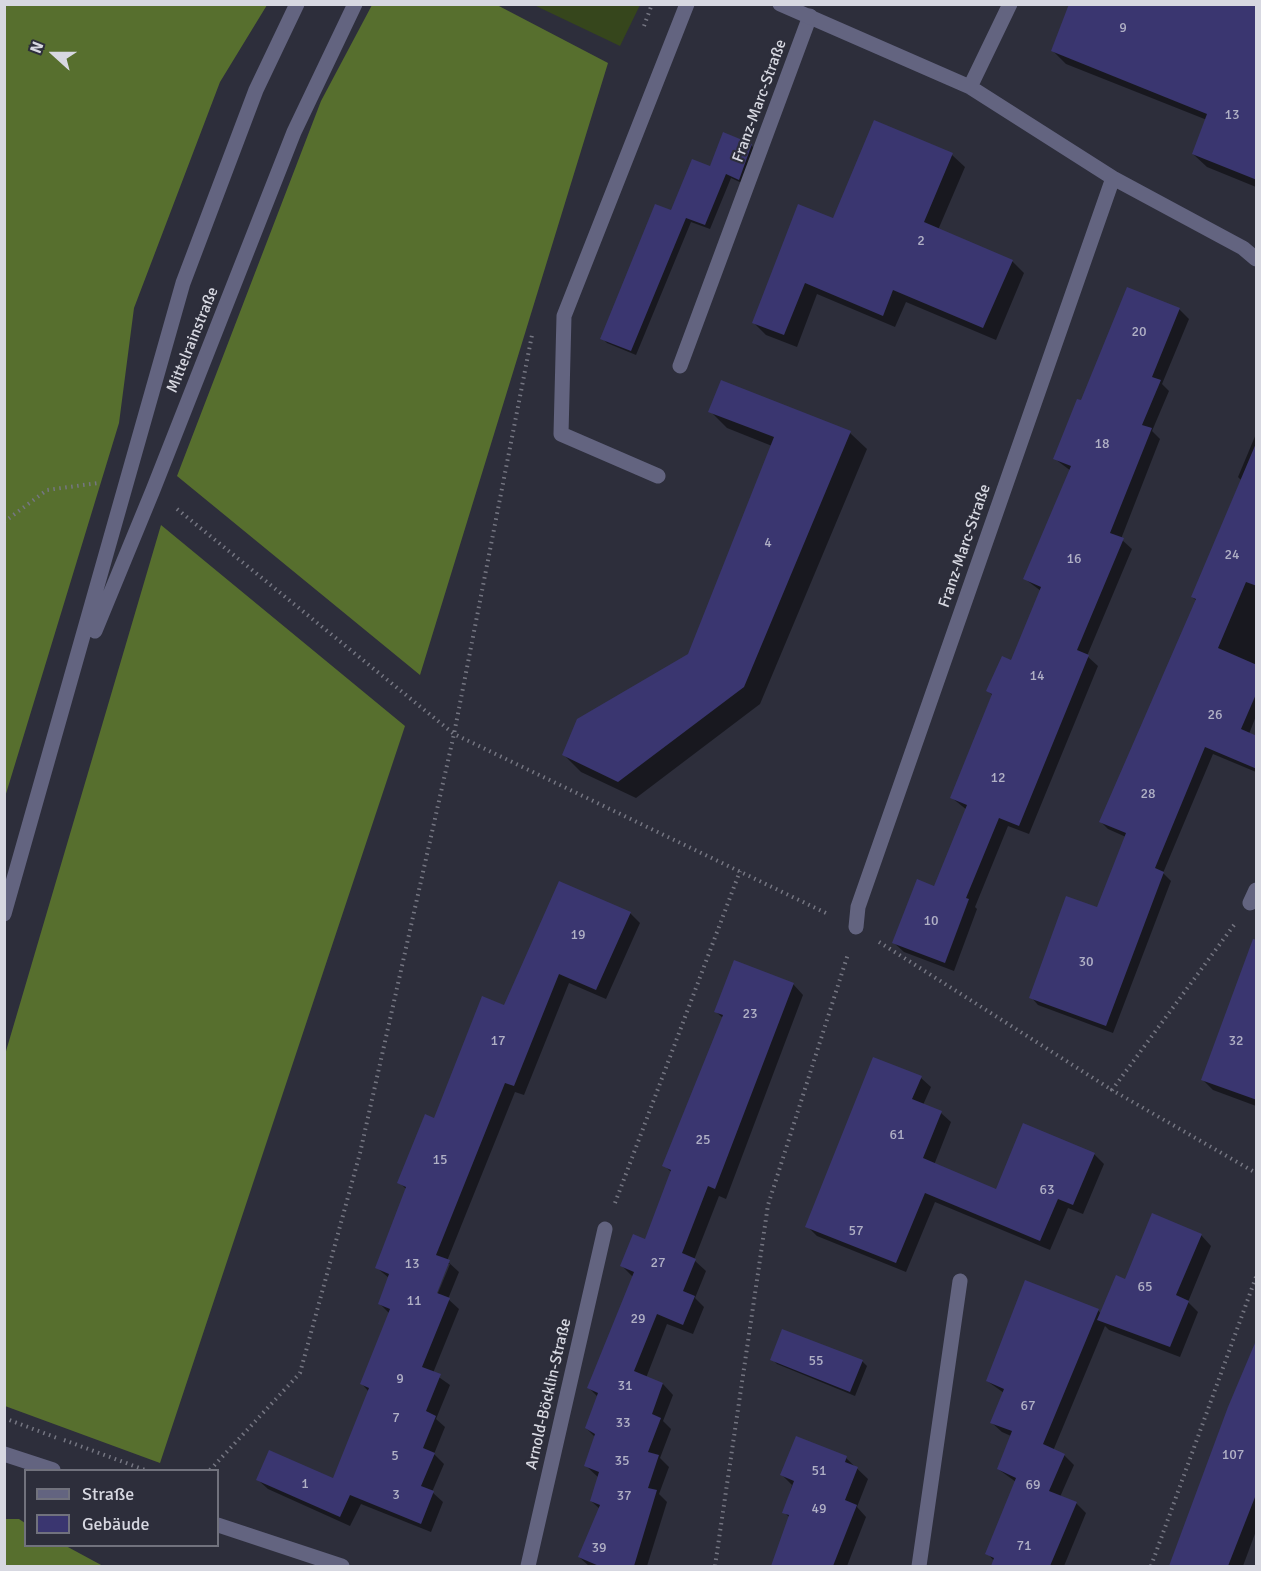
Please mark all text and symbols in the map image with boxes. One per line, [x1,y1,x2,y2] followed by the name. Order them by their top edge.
[1119,20,1127,36] house number: 9
[24,24,84,84] north arrow
[729,37,791,165] street label: Franz-Marc-Straße
[26,39,49,56] text: N
[1224,107,1240,123] house number: 13
[917,233,925,249] house number: 2
[163,284,223,396] street label: Mittelrainstraße
[1131,324,1147,340] house number: 20
[1094,436,1110,452] house number: 18
[935,482,995,610] street label: Franz-Marc-Straße
[764,535,772,551] house number: 4
[1224,547,1240,563] house number: 24
[1066,551,1082,567] house number: 16
[1029,668,1045,684] house number: 14
[1207,707,1223,723] house number: 26
[990,770,1006,786] house number: 12
[1140,786,1156,802] house number: 28
[923,913,939,929] house number: 10
[570,927,586,943] house number: 19
[1078,954,1094,970] house number: 30
[742,1006,758,1022] house number: 23
[490,1033,506,1049] house number: 17
[1228,1033,1244,1049] house number: 32
[889,1127,905,1143] house number: 61
[695,1132,711,1148] house number: 25
[432,1152,448,1168] house number: 15
[1039,1182,1055,1198] house number: 63
[848,1223,864,1239] house number: 57
[650,1255,666,1271] house number: 27
[404,1256,420,1272] house number: 13
[1137,1279,1153,1295] house number: 65
[406,1293,422,1309] house number: 11
[630,1311,646,1327] house number: 29
[522,1317,576,1471] street label: Arnold-Böcklin-Straße
[808,1353,824,1369] house number: 55
[396,1371,404,1387] house number: 9
[617,1378,633,1394] house number: 31
[1020,1398,1036,1414] house number: 67
[392,1410,400,1426] house number: 7
[615,1415,631,1431] house number: 33
[1222,1447,1244,1463] house number: 107
[391,1448,399,1464] house number: 5
[614,1453,630,1469] house number: 35
[811,1463,827,1479] house number: 51
[24,1469,219,1547] legend
[301,1476,309,1492] house number: 1
[1025,1477,1041,1493] house number: 69
[82,1483,134,1505] text: Straße
[392,1487,400,1503] house number: 3
[616,1488,632,1504] house number: 37
[811,1501,827,1517] house number: 49
[82,1513,150,1535] text: Gebäude
[1016,1538,1032,1554] house number: 71
[591,1540,607,1556] house number: 39

